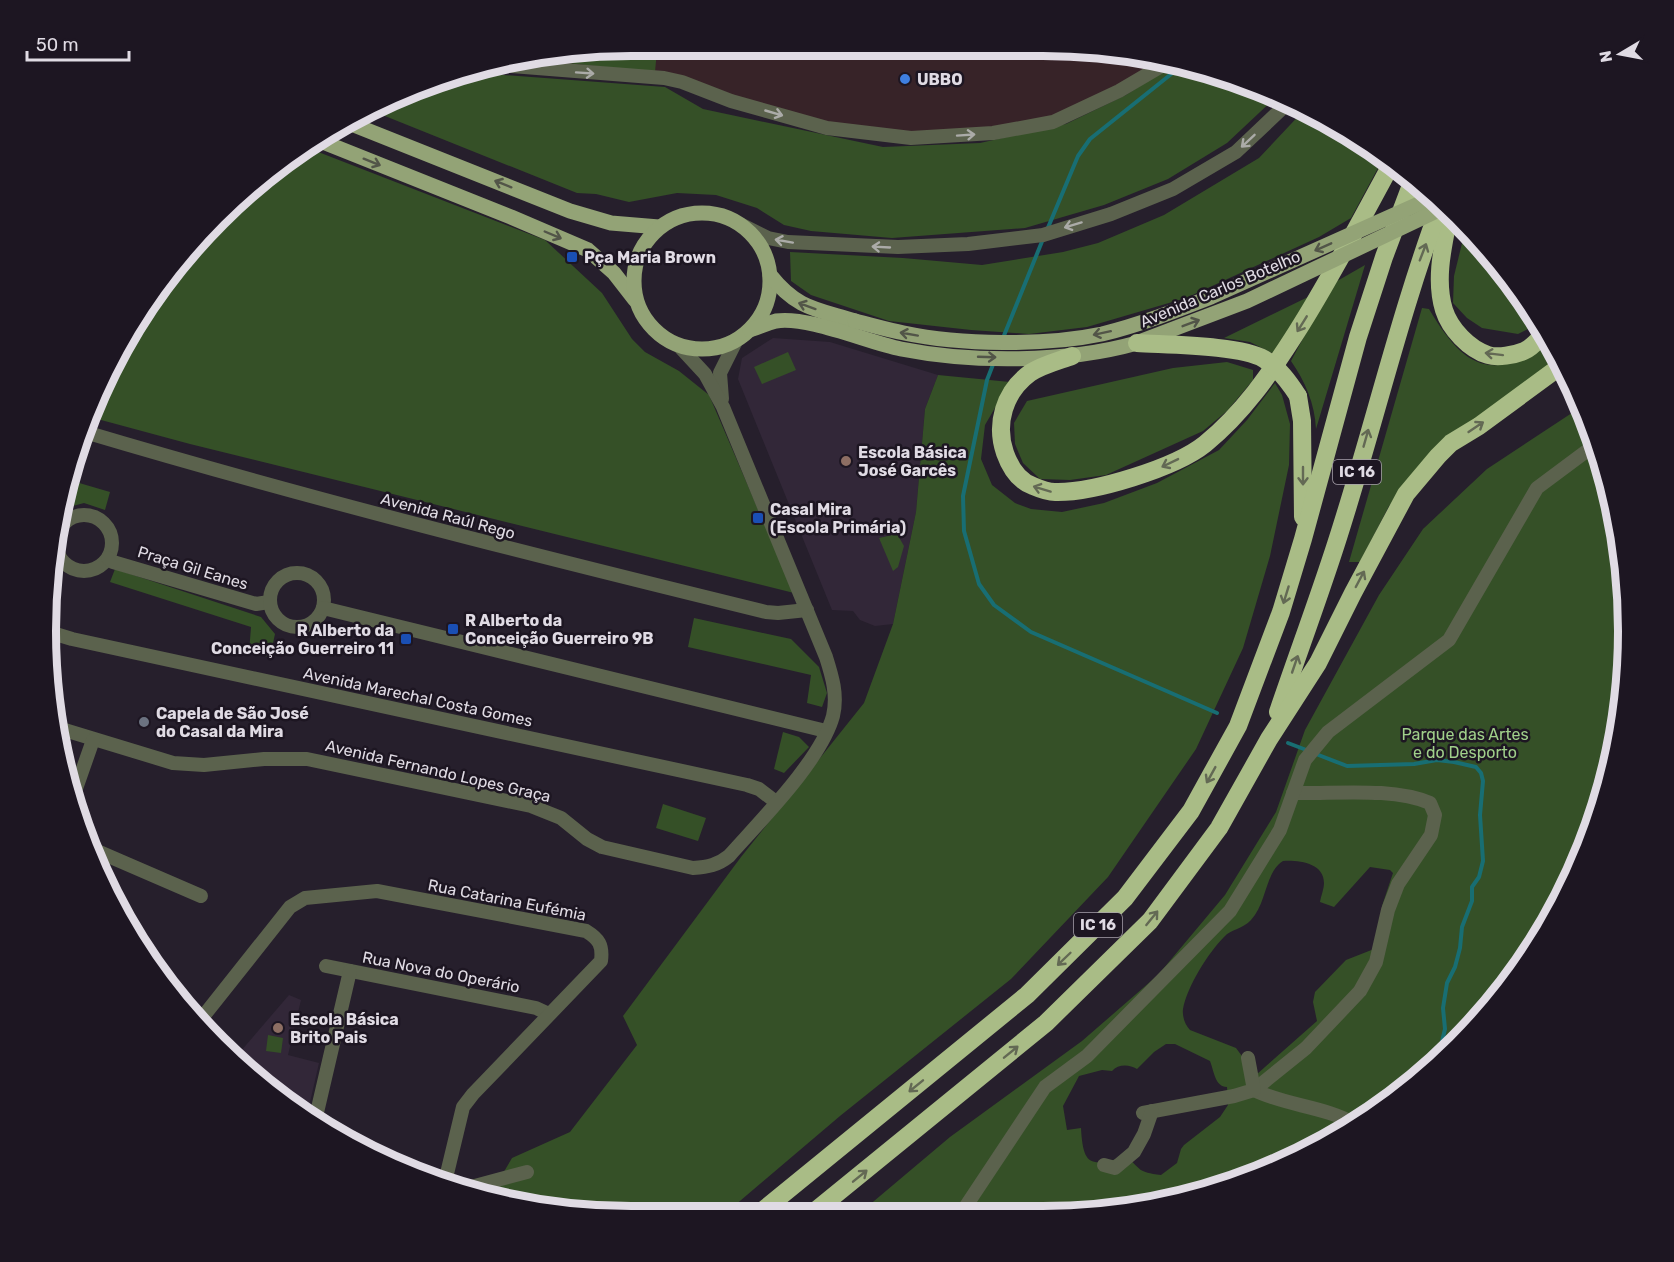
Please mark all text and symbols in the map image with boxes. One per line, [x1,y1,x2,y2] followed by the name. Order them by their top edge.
[27,24,129,62] scale bar
[1590,24,1650,84] north arrow
[36,34,79,56] text: 50 m
[1595,49,1616,64] text: N
[575,67,595,78] one-way arrow
[917,70,963,89] place label: UBBO
[898,72,912,86] marker: UBBO
[764,108,783,119] one-way arrow
[956,129,976,140] one-way arrow
[1240,134,1255,148] one-way arrow
[362,157,381,168] one-way arrow
[494,178,513,189] one-way arrow
[1064,220,1083,231] one-way arrow
[543,230,561,241] one-way arrow
[775,235,794,246] one-way arrow
[871,241,891,252] one-way arrow
[1314,242,1333,253] one-way arrow
[1418,243,1429,262] one-way arrow
[1137,247,1303,331] street label: Avenida Carlos Botelho
[584,248,716,267] place label: Pça Maria Brown
[565,250,579,264] marker: Pça Maria Brown
[799,299,817,310] one-way arrow
[1295,315,1307,332] one-way arrow
[1182,317,1200,328] one-way arrow
[899,328,919,339] one-way arrow
[1093,328,1113,339] one-way arrow
[1485,348,1504,359] one-way arrow
[976,352,996,363] one-way arrow
[1468,421,1484,433] one-way arrow
[1361,429,1373,448] one-way arrow
[858,443,967,480] place label: Escola Básica José Garcês
[839,454,853,468] marker: Escola Básica José Garcês
[1161,457,1179,469] one-way arrow
[1333,460,1381,484] road number: IC 16
[1297,465,1309,485] one-way arrow
[1032,483,1051,494] one-way arrow
[379,489,517,543] street label: Avenida Raúl Rego
[770,500,906,537] place label: Casal Mira (Escola Primária)
[751,511,765,525] marker: Casal Mira (Escola Primária)
[135,542,251,594] street label: Praça Gil Eanes
[1355,571,1366,589] one-way arrow
[1280,585,1291,604] one-way arrow
[465,611,654,648] place label: R Alberto da Conceição Guerreiro 9B
[211,621,394,658] place label: R Alberto da Conceição Guerreiro 11
[446,622,460,636] marker: R Alberto da Conceição Guerreiro 9B
[399,632,413,646] marker: R Alberto da Conceição Guerreiro 11
[1290,655,1301,674] one-way arrow
[302,663,534,731] street label: Avenida Marechal Costa Gomes
[156,704,309,741] place label: Capela de São José do Casal da Mira
[137,715,151,729] marker: Capela de São José do Casal da Mira
[1401,725,1529,762] park label: Parque das Artes e do Desporto
[324,736,552,806] street label: Avenida Fernando Lopes Graça
[1205,766,1217,783] one-way arrow
[426,875,588,925] street label: Rua Catarina Eufémia
[1145,911,1159,926] one-way arrow
[1074,913,1122,937] road number: IC 16
[361,947,521,997] street label: Rua Nova do Operário
[1056,951,1071,966] one-way arrow
[290,1010,399,1047] place label: Escola Básica Brito Pais
[271,1021,285,1035] marker: Escola Básica Brito Pais
[1003,1045,1018,1059] one-way arrow
[908,1079,924,1092] one-way arrow
[852,1169,868,1182] one-way arrow

